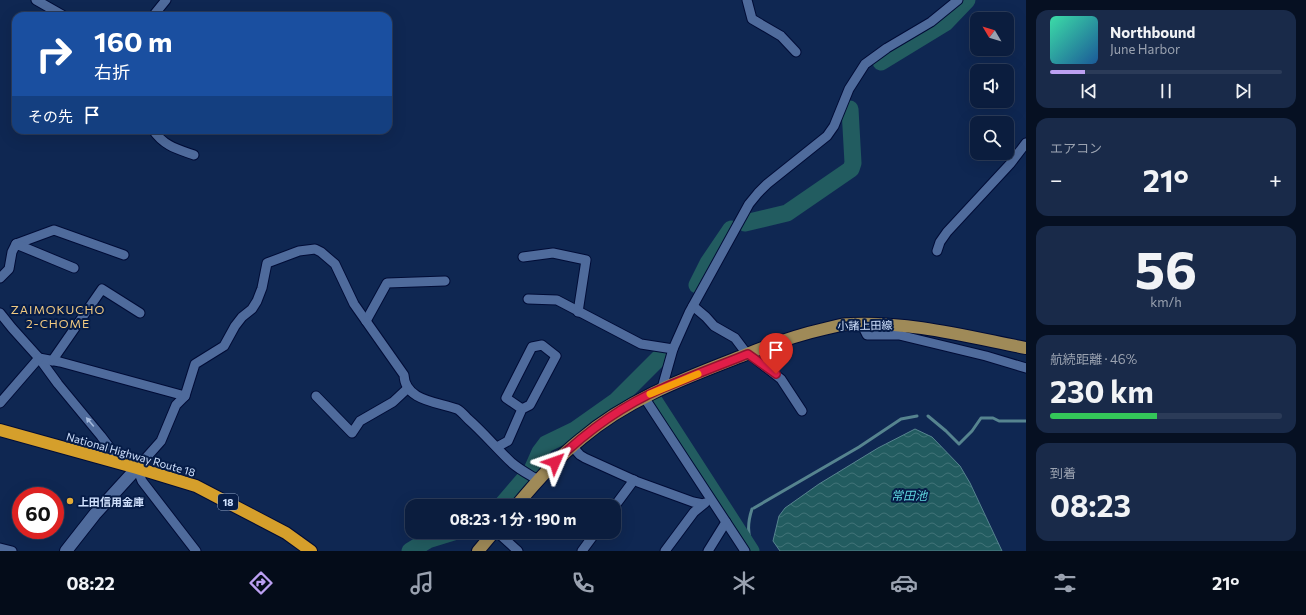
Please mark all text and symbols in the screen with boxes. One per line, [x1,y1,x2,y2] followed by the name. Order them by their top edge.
[970,12,1014,56] north arrow
[970,12,1014,160] map controls
[1110,23,1195,41] text: Northbound
[94,24,172,58] text: 160 m
[28,28,80,80] icon: right
[1110,41,1180,57] text: June Harbor
[94,61,130,83] text: 右折
[970,64,1014,108] button: sound
[1078,80,1100,102] icon: previous
[1155,80,1177,102] icon: pause
[1232,80,1254,102] icon: next
[81,104,103,126] icon: arrive
[28,107,73,125] text: その先
[970,116,1014,160] button: search
[1050,140,1102,156] text: エアコン
[1143,161,1189,198] text: 21°
[1050,166,1063,193] text: −
[1269,166,1282,193] text: +
[1135,236,1197,300] text: 56
[1150,294,1182,310] text: km/h
[11,302,105,330] district label: ZAIMOKUCHO 2-CHOME
[837,318,893,332] street label: 小諸上田線
[759,333,793,374] pin
[765,339,787,361] icon: arrive
[1050,351,1137,367] text: 航続距離 · 46%
[1050,372,1154,409] text: 230 km
[85,417,94,427] one-way arrow
[65,429,197,479] street label: National Highway Route 18
[534,441,576,483] position arrow
[1050,465,1076,481] text: 到着
[1050,486,1131,523] text: 08:23
[12,487,64,539] speed limit sign: 60
[891,488,928,502] water label: 常田池
[218,494,238,510] road number: 18
[78,495,144,508] place label: 上田信用金庫
[65,496,75,506] marker: 上田信用金庫
[450,510,576,528] text: 08:23 · 1 分 · 190 m
[247,569,275,597] icon: directions
[408,569,436,597] icon: music
[569,569,597,597] icon: phone
[730,569,758,597] icon: climate
[890,569,918,597] icon: car
[1051,569,1079,597] icon: filters
[66,572,115,594] text: 08:22
[1212,572,1240,594] text: 21°

